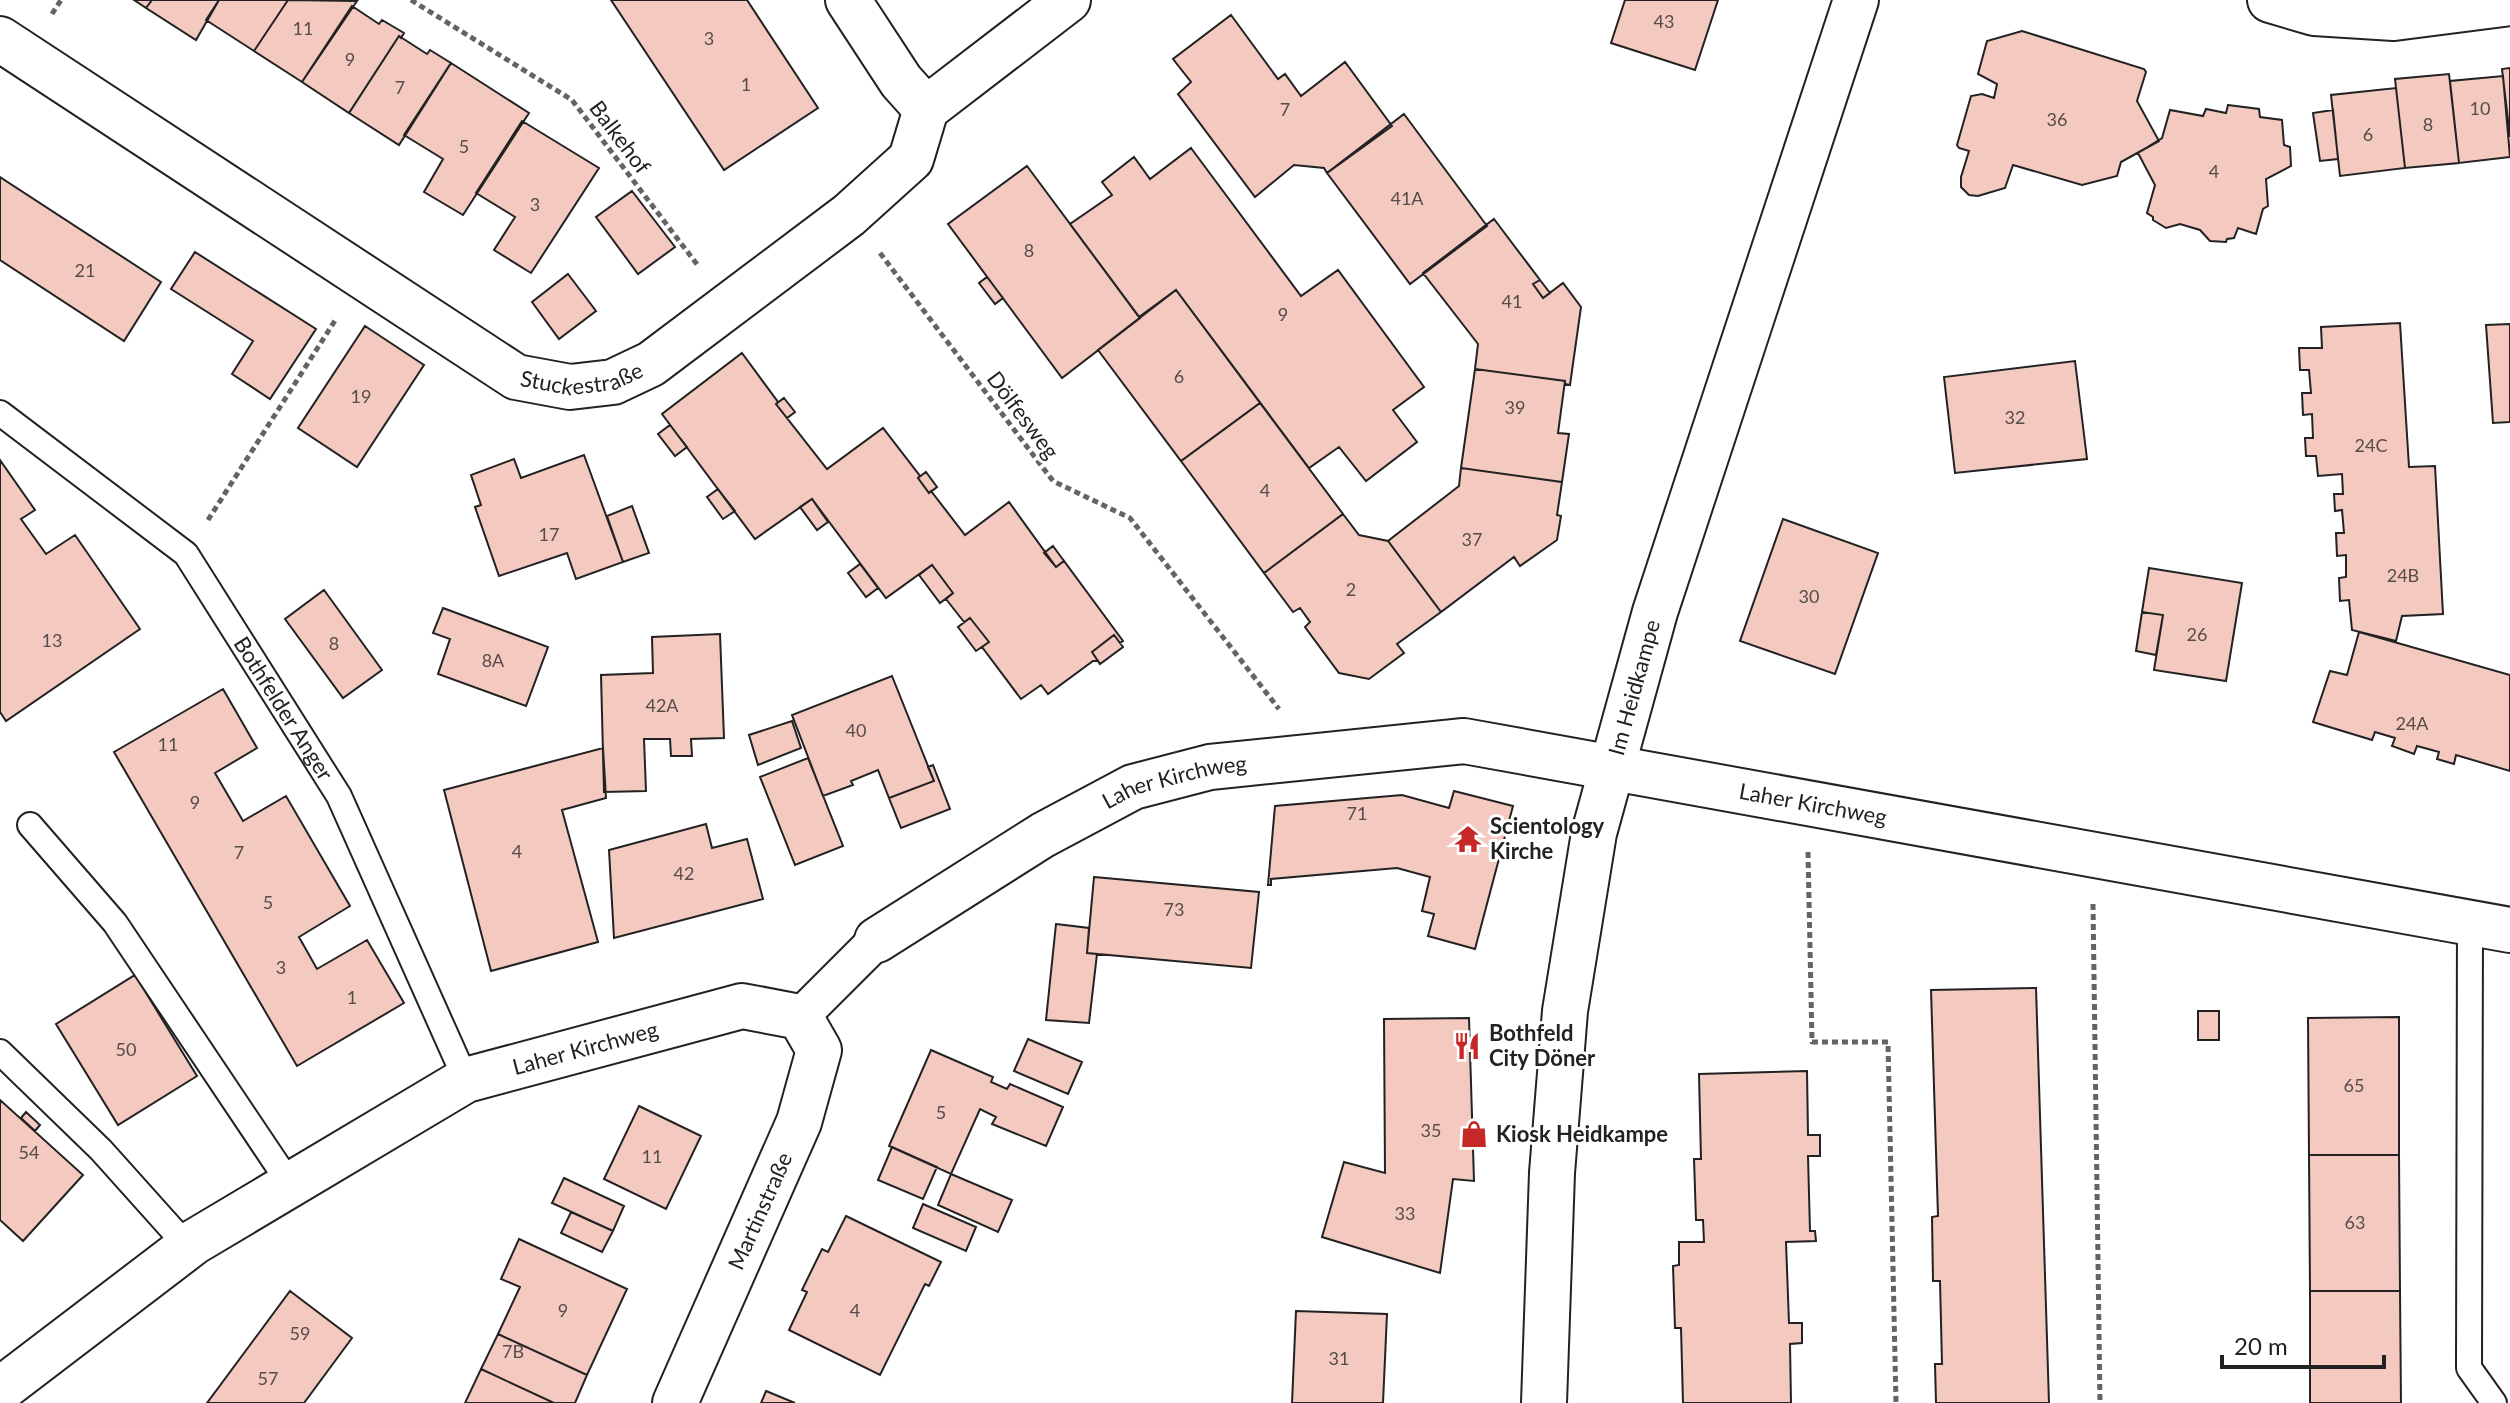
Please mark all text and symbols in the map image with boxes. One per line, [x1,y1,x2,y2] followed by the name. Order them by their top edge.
[1654,10,1674,32] house number: 43
[293,17,313,39] house number: 11
[704,27,714,49] house number: 3
[345,48,355,70] house number: 9
[741,73,751,95] house number: 1
[395,76,405,98] house number: 7
[584,95,657,179] street label: Balkehof
[2470,97,2490,119] house number: 10
[1280,98,1290,120] house number: 7
[2047,108,2067,130] house number: 36
[2423,113,2433,135] house number: 8
[2363,123,2373,145] house number: 6
[459,135,469,157] house number: 5
[2209,160,2219,182] house number: 4
[1390,187,1424,209] house number: 41A
[530,193,540,215] house number: 3
[1024,239,1034,261] house number: 8
[75,259,95,281] house number: 21
[1502,290,1522,312] house number: 41
[1278,303,1288,325] house number: 9
[518,356,647,400] street label: Stuckestraße
[982,365,1065,464] street label: Dölfesweg
[1174,365,1184,387] house number: 6
[351,385,371,407] house number: 19
[1505,396,1525,418] house number: 39
[2005,406,2025,428] house number: 32
[2355,434,2387,456] house number: 24C
[1260,479,1270,501] house number: 4
[539,523,559,545] house number: 17
[1462,528,1482,550] house number: 37
[2387,564,2419,586] house number: 24B
[1346,578,1356,600] house number: 2
[1799,585,1819,607] house number: 30
[1602,616,1665,758] street label: Im Heidkampe
[2187,623,2207,645] house number: 26
[42,629,62,651] house number: 13
[229,631,339,785] street label: Bothfelder Anger
[329,632,339,654] house number: 8
[482,649,505,671] house number: 8A
[645,694,679,716] house number: 42A
[2395,712,2429,734] house number: 24A
[846,719,866,741] house number: 40
[158,733,178,755] house number: 11
[1097,749,1248,814] street label: Laher Kirchweg
[1737,777,1889,830] street label: Laher Kirchweg
[190,791,200,813] house number: 9
[1347,802,1367,824] house number: 71
[1490,812,1605,864] place label: Scientology Kirche
[1453,824,1483,854] temple icon: Scientology Kirche
[512,840,522,862] house number: 4
[234,841,244,863] house number: 7
[674,862,694,884] house number: 42
[263,891,273,913] house number: 5
[1164,898,1184,920] house number: 73
[276,956,286,978] house number: 3
[347,986,357,1008] house number: 1
[509,1015,661,1080] street label: Laher Kirchweg
[1489,1019,1596,1071] place label: Bothfeld City Döner
[1452,1031,1482,1061] restaurant icon: Bothfeld City Döner
[116,1038,136,1060] house number: 50
[2344,1074,2364,1096] house number: 65
[936,1101,946,1123] house number: 5
[1421,1119,1441,1141] house number: 35
[1459,1119,1489,1149] shop icon: Kiosk Heidkampe
[1496,1120,1668,1147] place label: Kiosk Heidkampe
[19,1141,39,1163] house number: 54
[642,1145,662,1167] house number: 11
[722,1148,797,1274] street label: Martinstraße
[1395,1202,1415,1224] house number: 33
[2345,1211,2365,1233] house number: 63
[558,1299,568,1321] house number: 9
[850,1299,860,1321] house number: 4
[2222,1319,2384,1369] scale bar
[290,1322,310,1344] house number: 59
[2234,1331,2288,1360] text: 20 m
[502,1340,524,1362] house number: 7B
[1329,1347,1349,1369] house number: 31
[258,1367,278,1389] house number: 57

